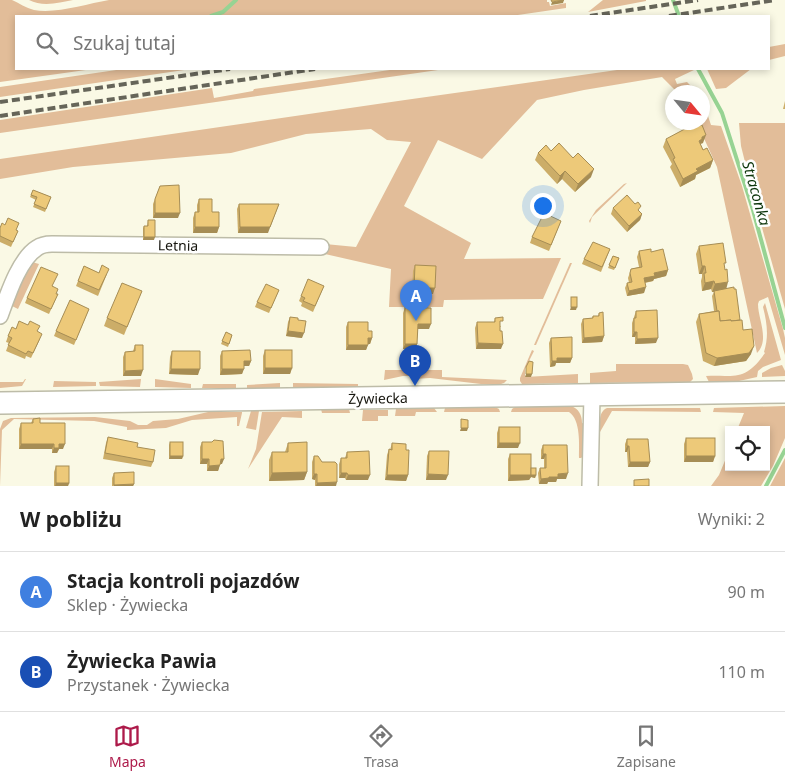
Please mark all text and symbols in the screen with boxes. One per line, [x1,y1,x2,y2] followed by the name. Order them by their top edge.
[15,15,770,70] search box
[33,29,61,57] icon: search
[73,30,176,56] text: Szukaj tutaj
[665,85,710,130] north arrow
[738,158,776,228] water label: Straconka
[530,193,556,219] your location
[158,235,198,255] street label: Letnia
[400,280,432,321] pin: A
[399,345,431,386] pin: B
[348,388,408,408] street label: Żywiecka
[725,426,770,471] map controls
[725,426,770,471] button: locate
[20,505,122,533] text: W pobliżu
[698,508,765,530] text: Wyniki: 2
[67,568,299,594] text: Stacja kontroli pojazdów
[30,581,42,603] text: A
[728,581,765,603] text: 90 m
[67,594,188,616] text: Sklep · Żywiecka
[67,648,217,674] text: Żywiecka Pawia
[31,661,41,683] text: B
[718,661,765,683] text: 110 m
[67,674,230,696] text: Przystanek · Żywiecka
[109,722,146,771] tab: Mapa
[364,722,399,771] tab: Trasa
[617,722,676,771] tab: Zapisane

